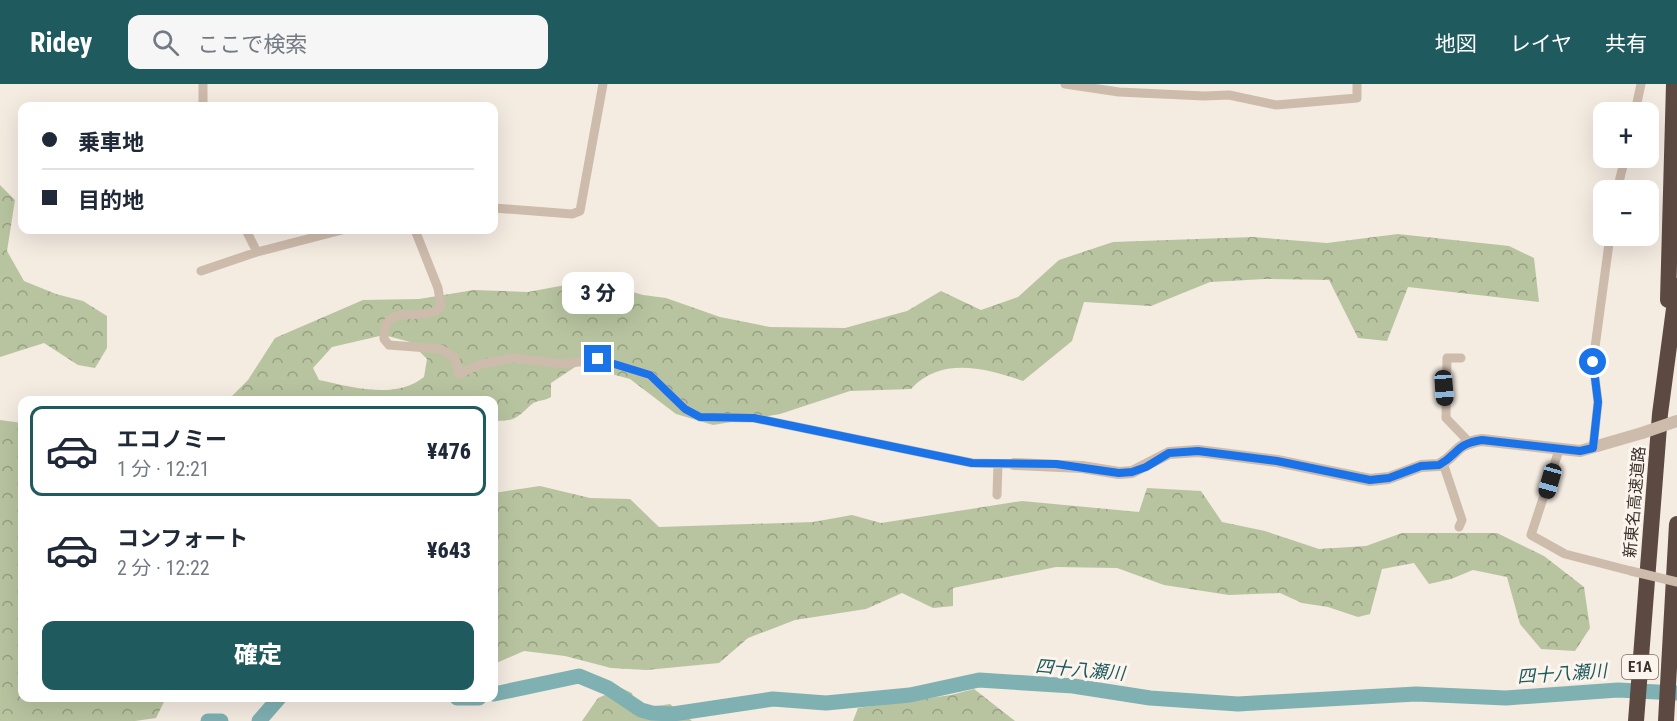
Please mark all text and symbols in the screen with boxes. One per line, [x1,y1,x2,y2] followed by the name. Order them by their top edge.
[128,15,548,69] search box
[30,26,92,59] text: Ridey
[149,26,182,59] icon: search
[197,32,307,57] text: ここで検索
[1435,32,1477,56] text: 地図
[1510,32,1572,56] text: レイヤ
[1605,32,1647,56] text: 共有
[1593,102,1659,246] map controls
[1593,102,1659,168] button: +
[78,130,144,155] text: 乗車地
[1593,180,1659,246] button: −
[78,188,144,213] text: 目的地
[562,272,634,314] callout: 3 分
[581,281,615,305] text: 3 分
[584,345,611,372] route end
[1579,348,1606,375] route start
[1434,369,1454,407] car
[45,424,99,478] icon: car
[117,427,227,452] text: エコノミー
[427,439,471,464] text: ¥476
[1620,445,1649,559] street label: 新東名高速道路
[117,457,210,481] text: 1 分 · 12:21
[1536,461,1564,501] car
[45,523,99,577] icon: car
[117,526,248,551] text: コンフォート
[427,538,471,563] text: ¥643
[117,556,210,580] text: 2 分 · 12:22
[42,621,474,690] button: 確定
[1034,655,1128,684] water label: 四十八瀬川
[1622,655,1658,679] road number: E1A
[1516,660,1610,687] water label: 四十八瀬川

